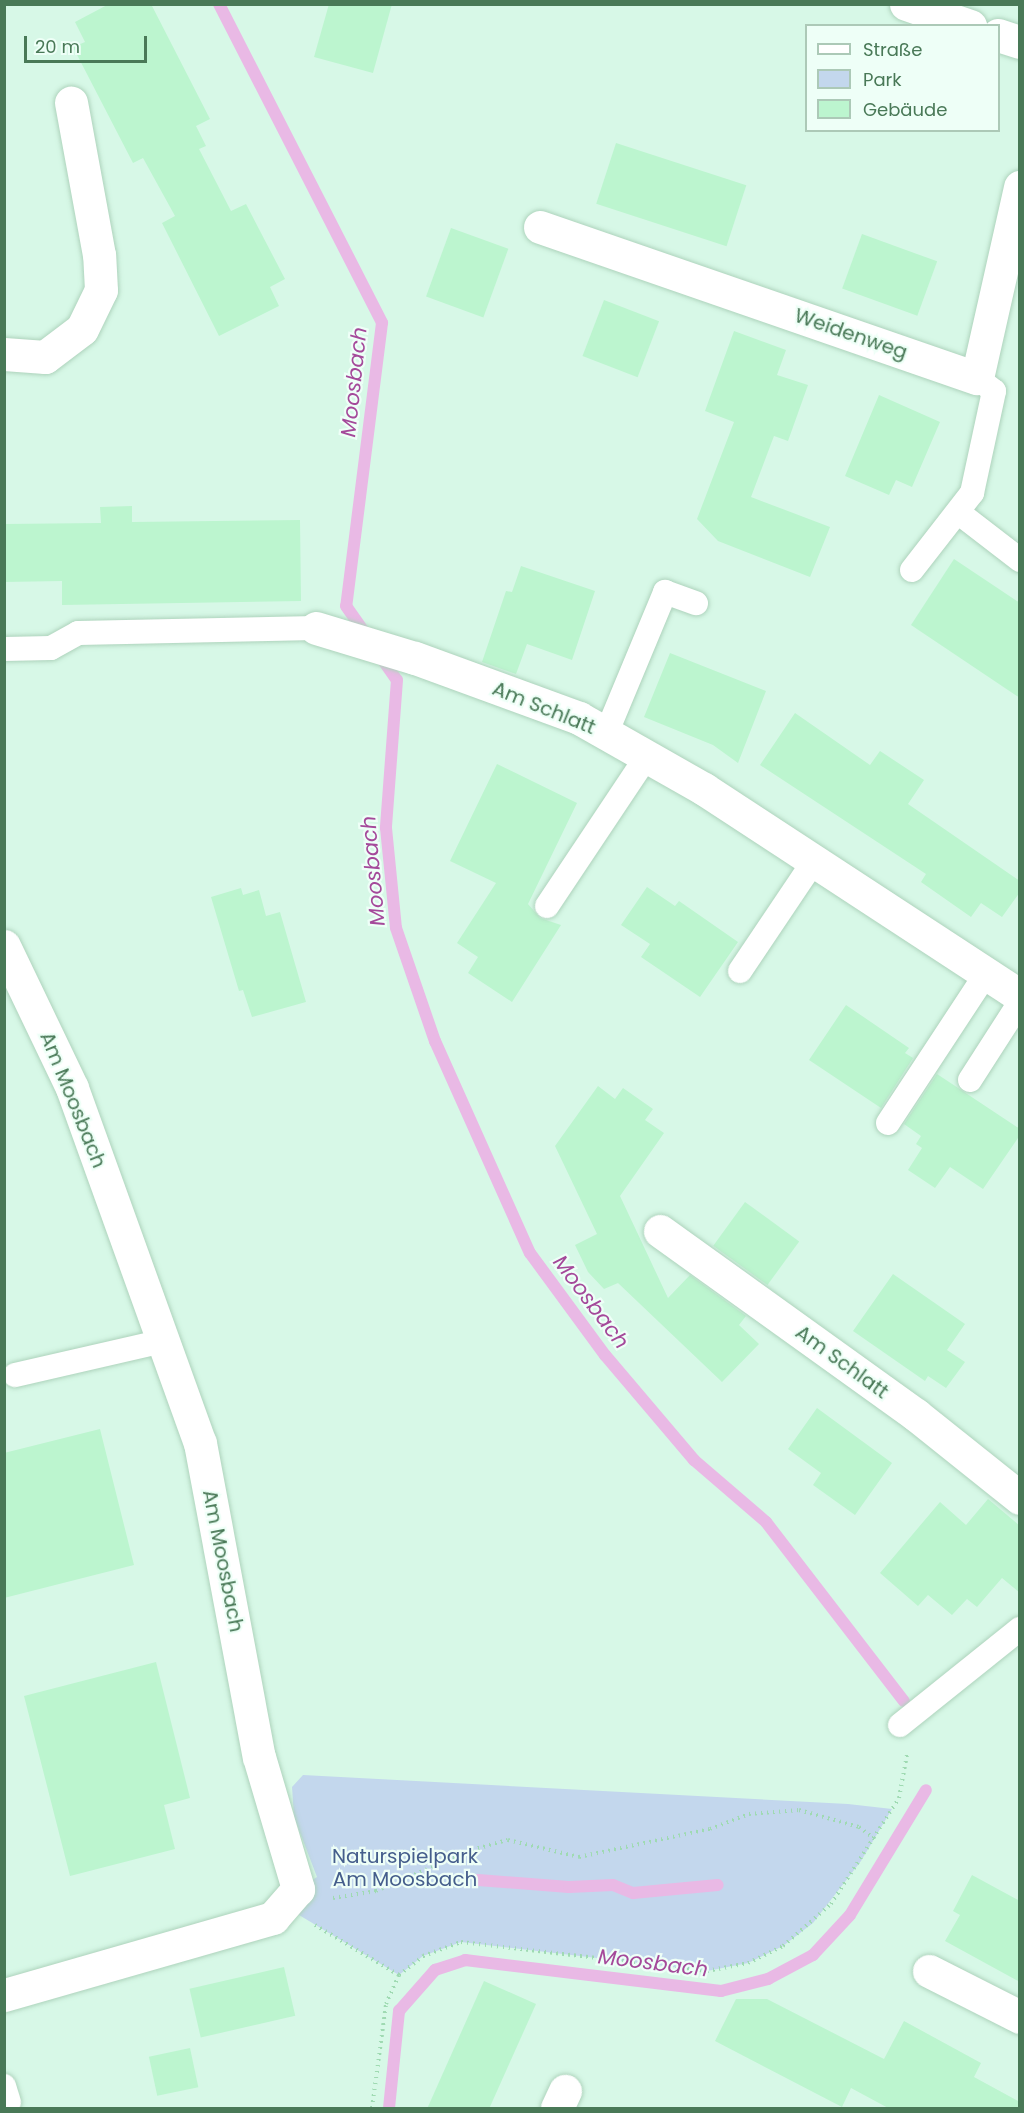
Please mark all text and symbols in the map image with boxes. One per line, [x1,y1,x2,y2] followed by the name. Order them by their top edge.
[27,24,150,62] scale bar
[805,24,1000,132] legend
[35,34,80,59] text: 20 m
[863,37,922,62] text: Straße
[863,67,902,92] text: Park
[863,97,947,122] text: Gebäude
[791,303,911,365] street label: Weidenweg
[336,326,372,438] water label: Moosbach
[489,676,599,740] street label: Am Schlatt
[356,815,390,927] water label: Moosbach
[35,1028,111,1172] street label: Am Moosbach
[548,1250,634,1354] water label: Moosbach
[791,1320,893,1404] street label: Am Schlatt
[197,1488,249,1634] street label: Am Moosbach
[332,1845,478,1892] park label: Naturspielpark Am Moosbach
[597,1944,709,1982] water label: Moosbach

